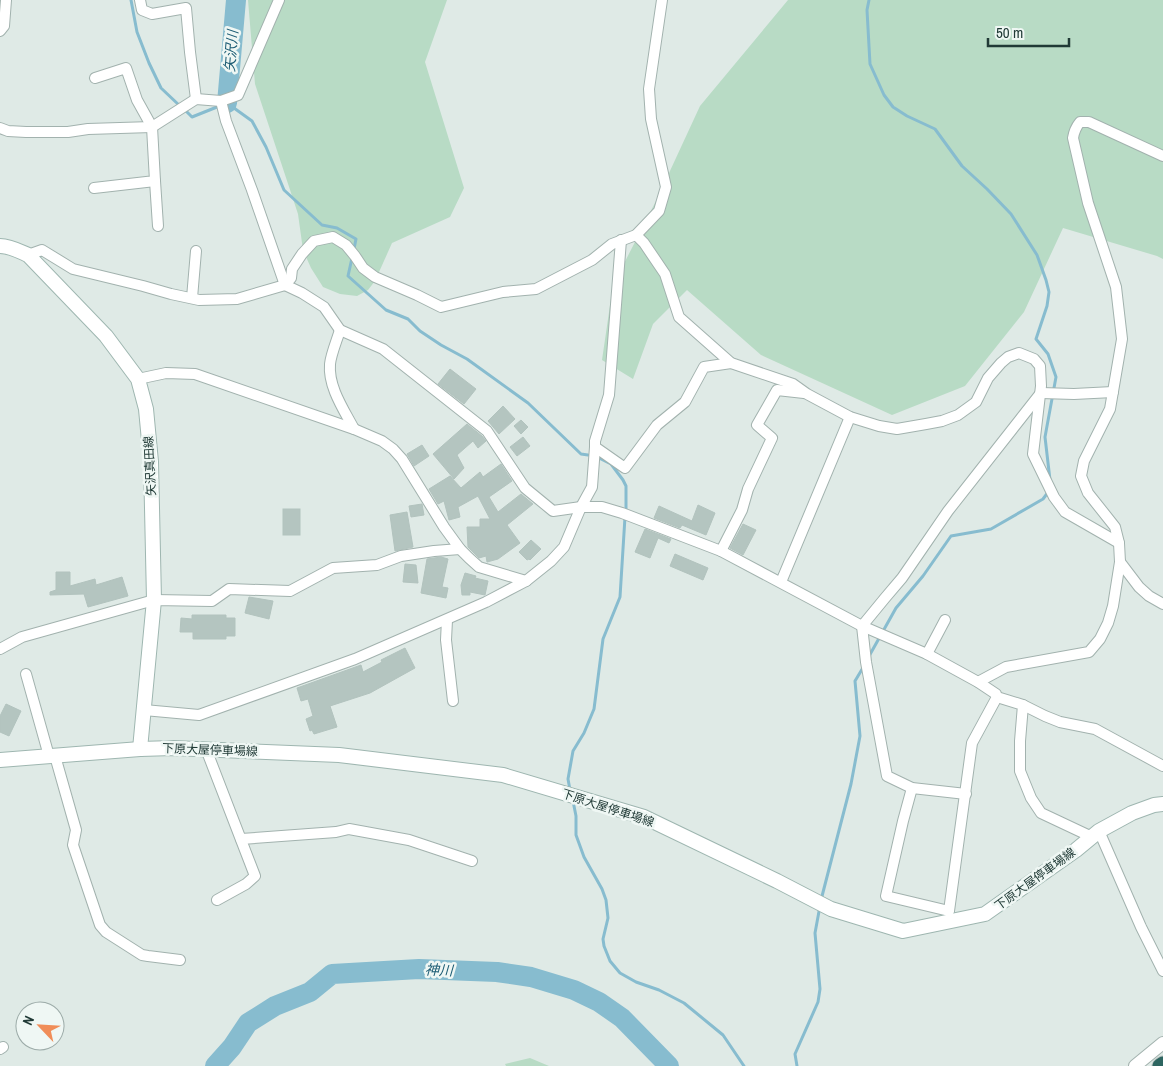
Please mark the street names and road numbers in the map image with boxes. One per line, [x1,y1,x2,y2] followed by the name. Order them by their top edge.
[140,436,160,496] street label: 矢沢真田線
[162,740,258,760] street label: 下原大屋停車場線
[560,786,656,830] street label: 下原大屋停車場線
[991,844,1079,914] street label: 下原大屋停車場線

